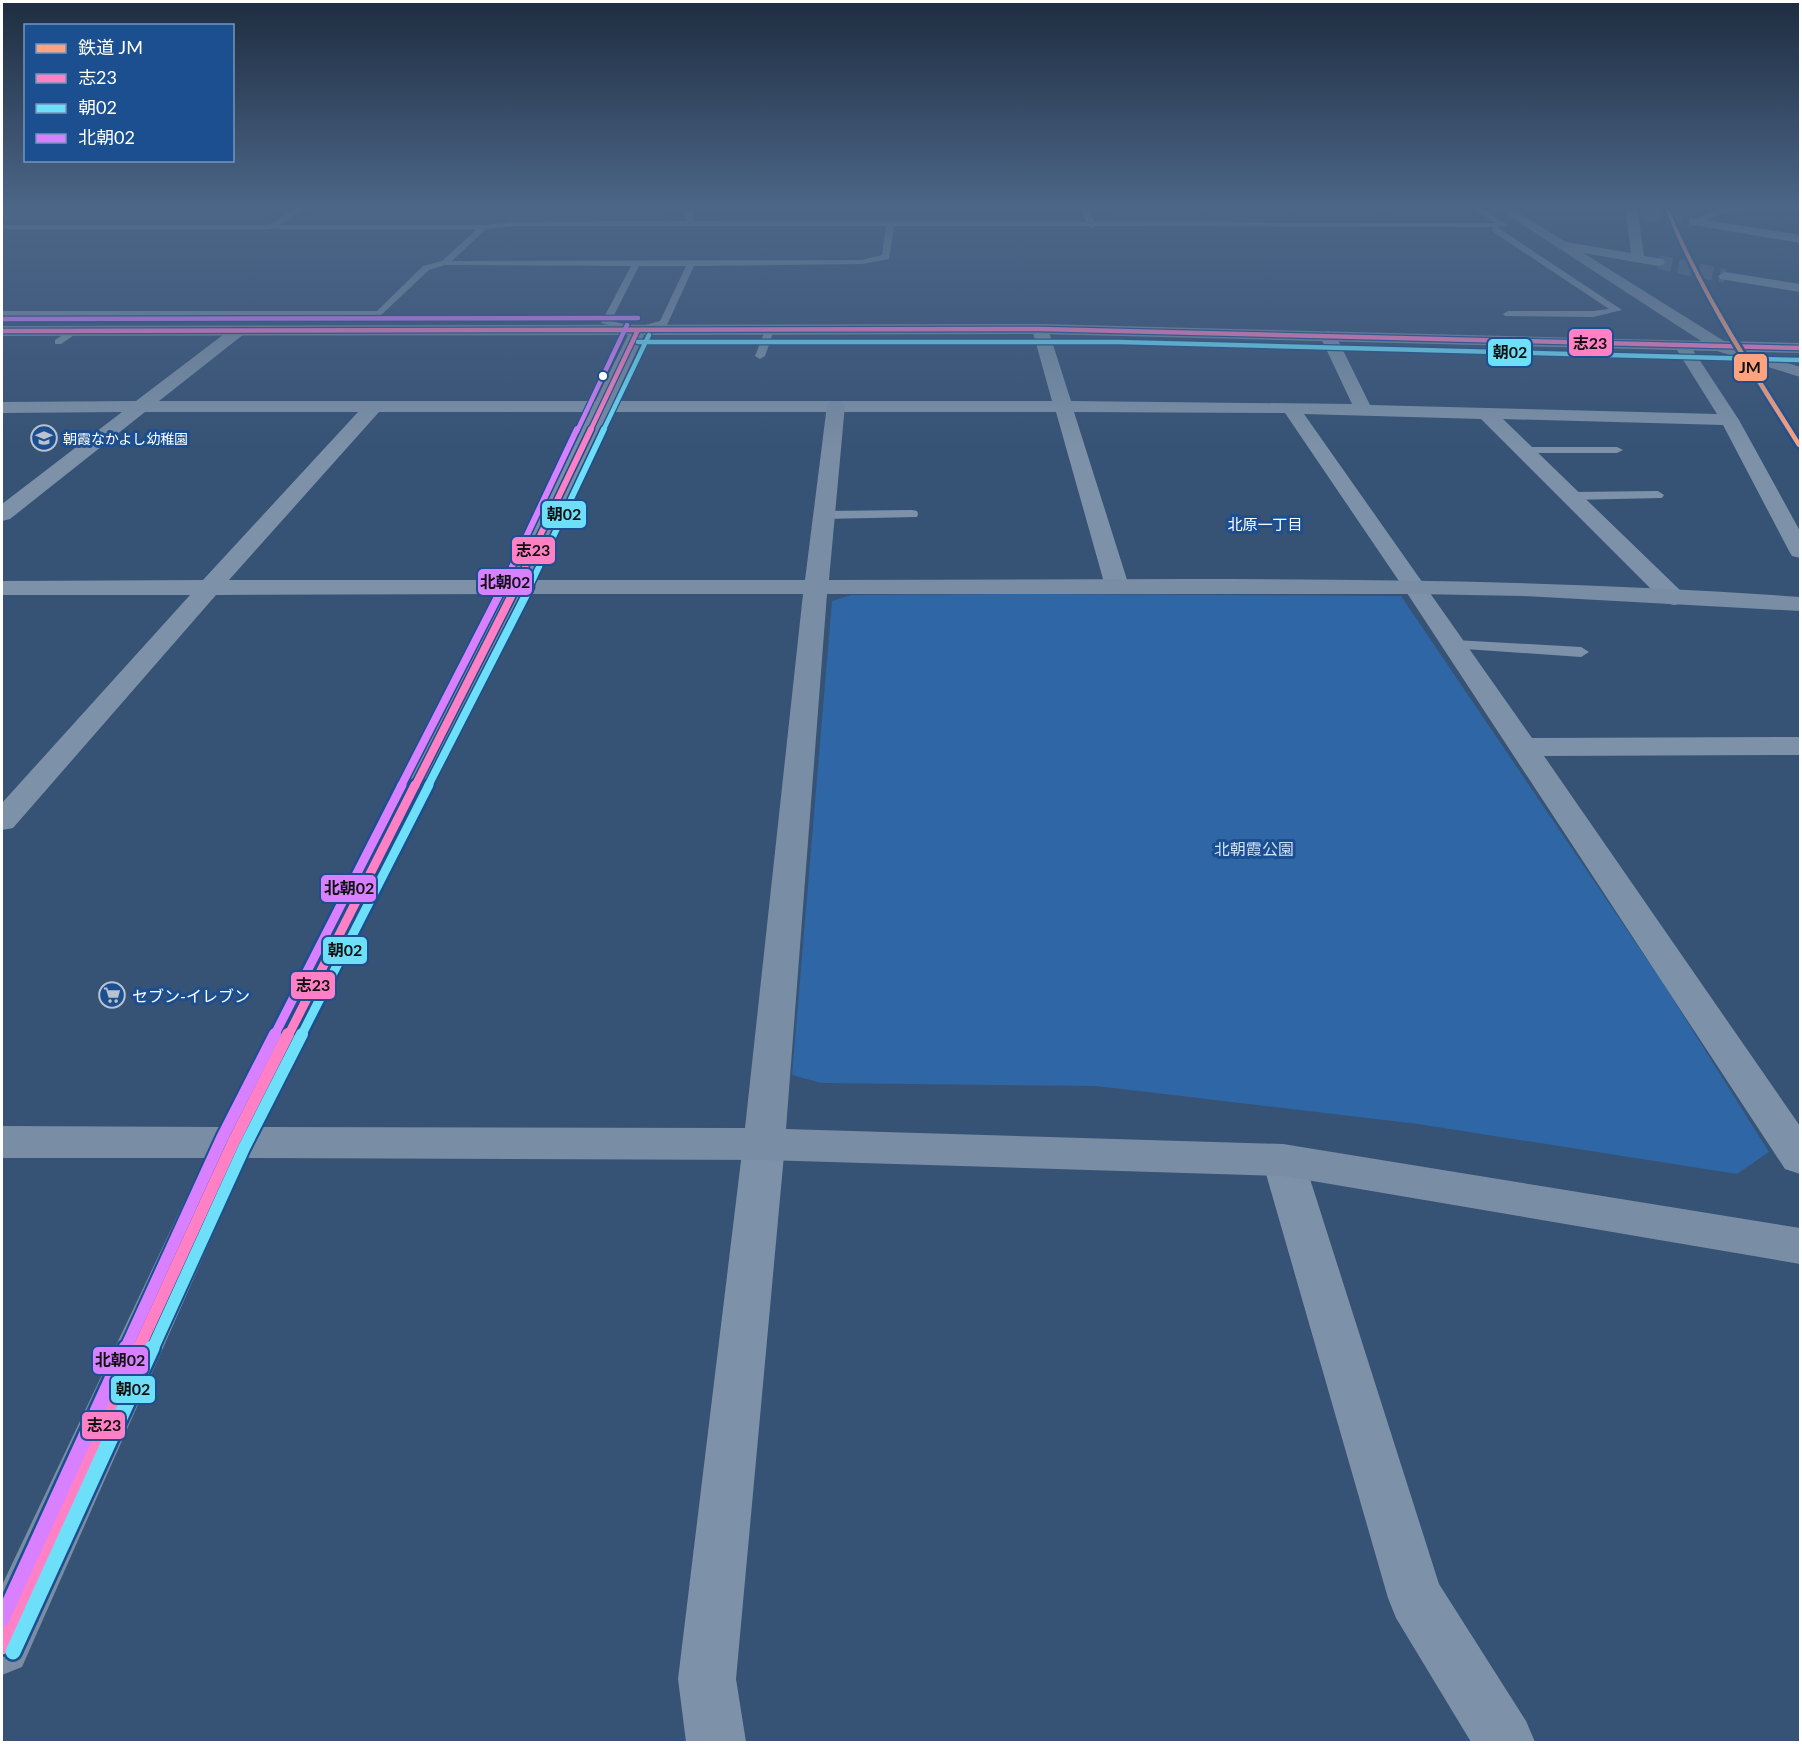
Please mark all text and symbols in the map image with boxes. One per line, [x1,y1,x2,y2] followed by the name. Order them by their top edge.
[24,24,234,162] legend
[78,36,143,58] text: 鉄道 JM
[78,66,117,88] text: 志23
[78,96,117,118] text: 朝02
[78,126,135,148] text: 北朝02
[1568,328,1613,357] line badge: 志23
[1573,333,1607,352] text: 志23
[1487,338,1532,367] line badge: 朝02
[1493,342,1527,361] text: 朝02
[1733,353,1768,382] line badge: JM
[1739,357,1761,376] text: JM
[597,370,609,382] unlabelled marker
[29,423,59,453] school or university icon: 朝霞なかよし幼稚園
[63,430,188,447] place label: 朝霞なかよし幼稚園
[541,500,587,529] line badge: 朝02
[547,504,581,523] text: 朝02
[1227,515,1303,533] district label: 北原一丁目
[511,536,556,565] line badge: 志23
[516,540,550,559] text: 志23
[477,568,533,596] line badge: 北朝02
[480,572,530,591] text: 北朝02
[1214,839,1294,858] park label: 北朝霞公園
[320,874,377,903] line badge: 北朝02
[324,878,374,897] text: 北朝02
[322,936,368,965] line badge: 朝02
[328,940,362,959] text: 朝02
[290,971,336,1000] line badge: 志23
[296,975,330,994] text: 志23
[97,980,127,1010] supermarket icon: セブン-イレブン
[132,986,250,1005] place label: セブン-イレブン
[92,1346,149,1375] line badge: 北朝02
[95,1350,145,1369] text: 北朝02
[110,1375,156,1404] line badge: 朝02
[116,1379,150,1398] text: 朝02
[81,1411,126,1440] line badge: 志23
[87,1415,121,1434] text: 志23

